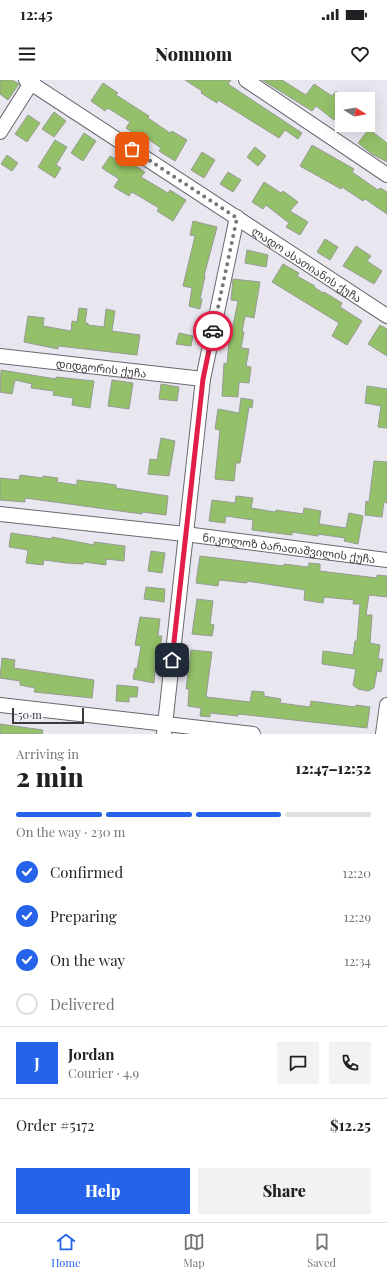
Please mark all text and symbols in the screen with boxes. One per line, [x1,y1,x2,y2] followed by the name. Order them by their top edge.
[20,4,53,24] text: 12:45
[155,42,232,66] text: Nomnom
[16,43,38,65] icon: menu
[349,43,371,65] icon: heart
[335,92,375,132] north arrow
[335,92,375,132] map controls
[115,132,149,166] pin
[121,138,143,160] icon: bag
[249,222,365,305] street label: ლადო ასათიანის ქუჩა
[193,311,233,351] courier
[202,320,224,342] icon: car
[55,355,147,380] street label: დიდგორის ქუჩა
[202,529,376,566] street label: ნიკოლოზ ბარათაშვილის ქუჩა
[155,643,189,677] pin
[161,649,183,671] icon: home
[12,706,84,725] scale bar
[18,707,42,722] text: 50 m
[16,745,79,762] text: Arriving in
[295,758,371,778] text: 12:47–12:52
[16,759,84,794] text: 2 min
[16,823,125,840] text: On the way · 230 m
[16,861,38,883] icon: check
[50,862,123,882] text: Confirmed
[342,864,371,881] text: 12:20
[16,905,38,927] icon: check
[50,906,117,926] text: Preparing
[344,908,371,925] text: 12:29
[16,949,38,971] icon: check
[50,950,125,970] text: On the way
[344,952,371,969] text: 12:34
[50,994,115,1014] text: Delivered
[277,1042,319,1084] button: chat
[329,1042,371,1084] button: phone
[68,1044,114,1064] text: Jordan
[34,1053,40,1073] text: J
[68,1064,139,1081] text: Courier · 4.9
[16,1115,95,1135] text: Order #5172
[330,1115,371,1135] text: $12.25
[16,1168,190,1214] button: Help
[198,1168,371,1214] button: Share
[51,1231,81,1270] tab: Home
[183,1231,205,1270] tab: Map
[307,1231,336,1270] tab: Saved

